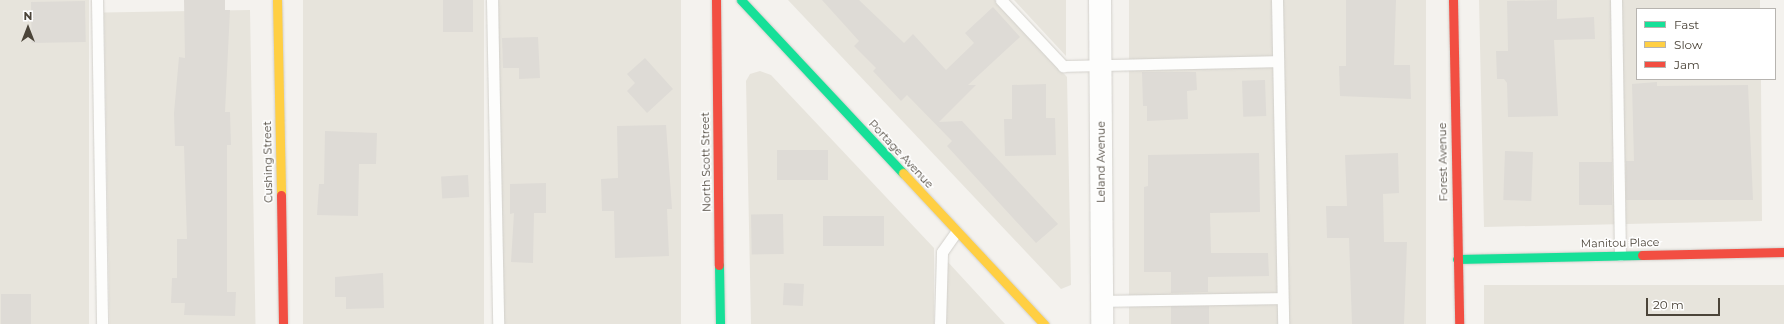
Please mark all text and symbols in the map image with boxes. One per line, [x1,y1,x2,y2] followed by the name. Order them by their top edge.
[8,8,48,48] north arrow
[1636,8,1776,80] legend
[24,9,32,23] text: N
[1674,17,1699,32] text: Fast
[1674,37,1703,52] text: Slow
[1674,57,1700,72] text: Jam
[699,112,713,212] street label: North Scott Street
[866,117,936,191] street label: Portage Avenue
[261,121,275,203] street label: Cushing Street
[1094,121,1108,203] street label: Leland Avenue
[1436,122,1450,202] street label: Forest Avenue
[1580,236,1660,250] street label: Manitou Place
[1648,290,1722,316] scale bar
[1653,297,1684,312] text: 20 m

